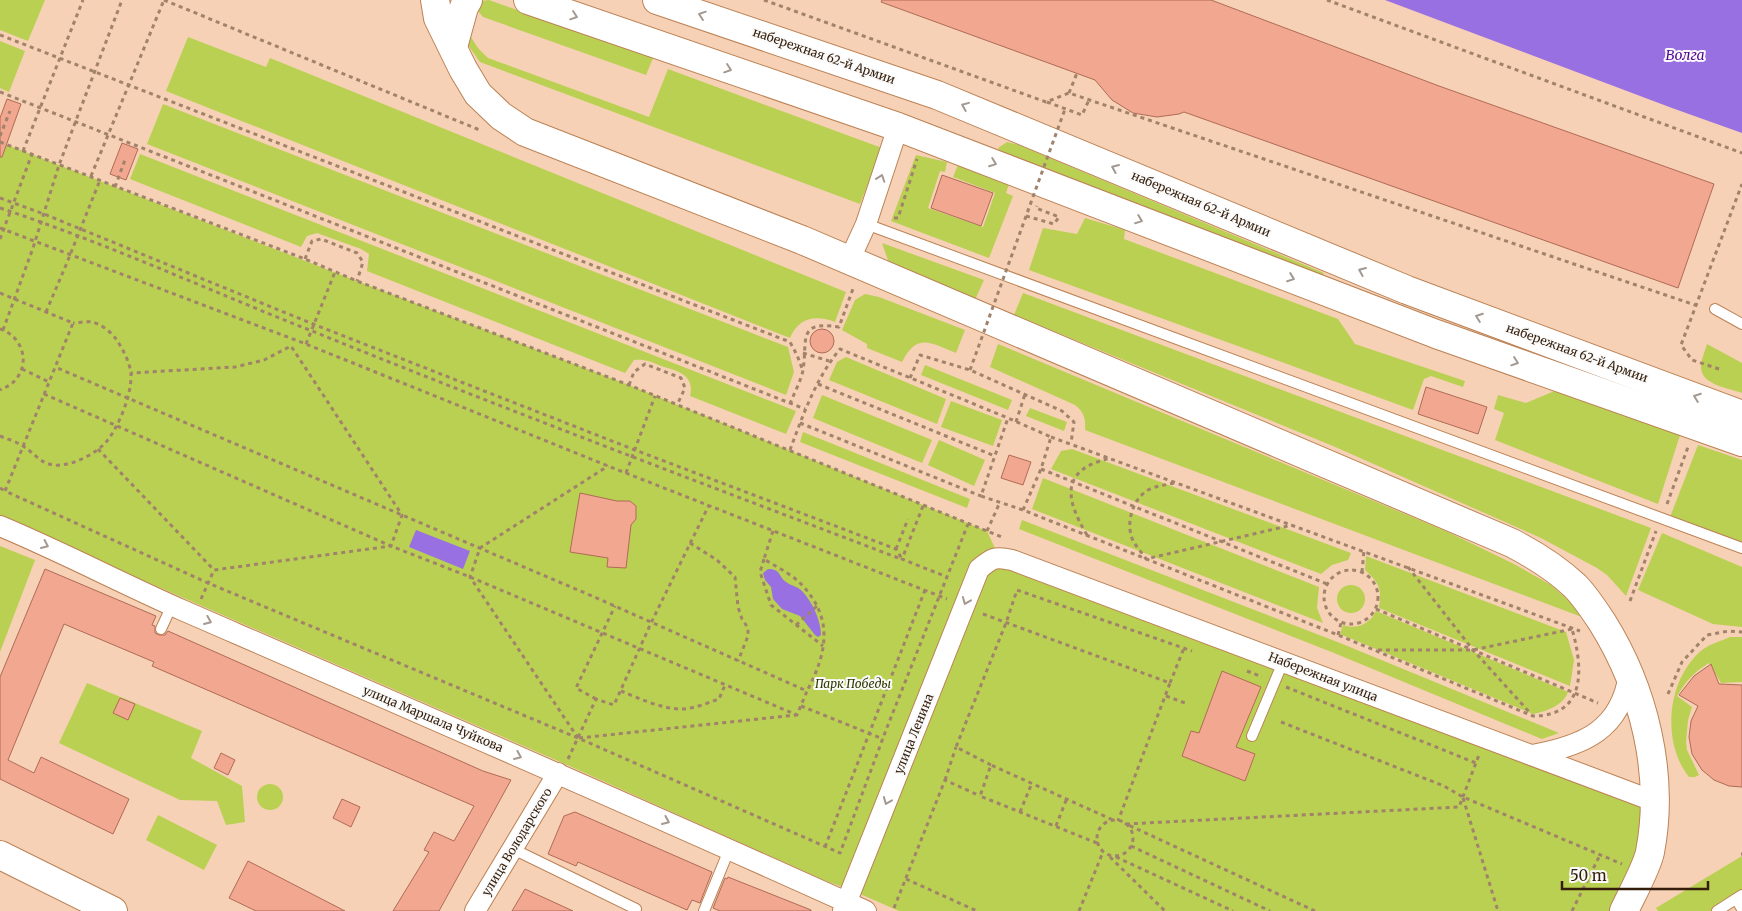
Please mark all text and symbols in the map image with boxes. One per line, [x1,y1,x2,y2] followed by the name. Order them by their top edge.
[570,10,578,20] one-way arrow
[698,11,707,21] one-way arrow
[751,24,897,87] street label: набережная 62-й Армии
[1665,46,1705,64] water label: Волга
[723,63,732,73] one-way arrow
[961,102,970,112] one-way arrow
[988,157,997,167] one-way arrow
[1111,164,1120,175] one-way arrow
[1129,167,1273,240] street label: набережная 62-й Армии
[876,174,886,183] one-way arrow
[1134,214,1143,224] one-way arrow
[1358,267,1367,277] one-way arrow
[1286,272,1295,282] one-way arrow
[1475,313,1483,323] one-way arrow
[1504,320,1650,385] street label: набережная 62-й Армии
[1511,356,1519,366] one-way arrow
[1693,393,1701,403] one-way arrow
[40,539,49,550] one-way arrow
[962,596,972,605] one-way arrow
[203,615,212,626] one-way arrow
[1266,649,1381,705] street label: Набережная улица
[815,676,891,691] park label: Парк Победы
[361,682,506,755] street label: улица Маршала Чуйкова
[891,691,937,776] street label: улица Ленина
[513,749,522,760] one-way arrow
[478,785,555,899] street label: улица Володарского
[883,796,893,805] one-way arrow
[661,815,670,826] one-way arrow
[1562,858,1708,890] scale bar
[1570,866,1607,885] text: 50 m

